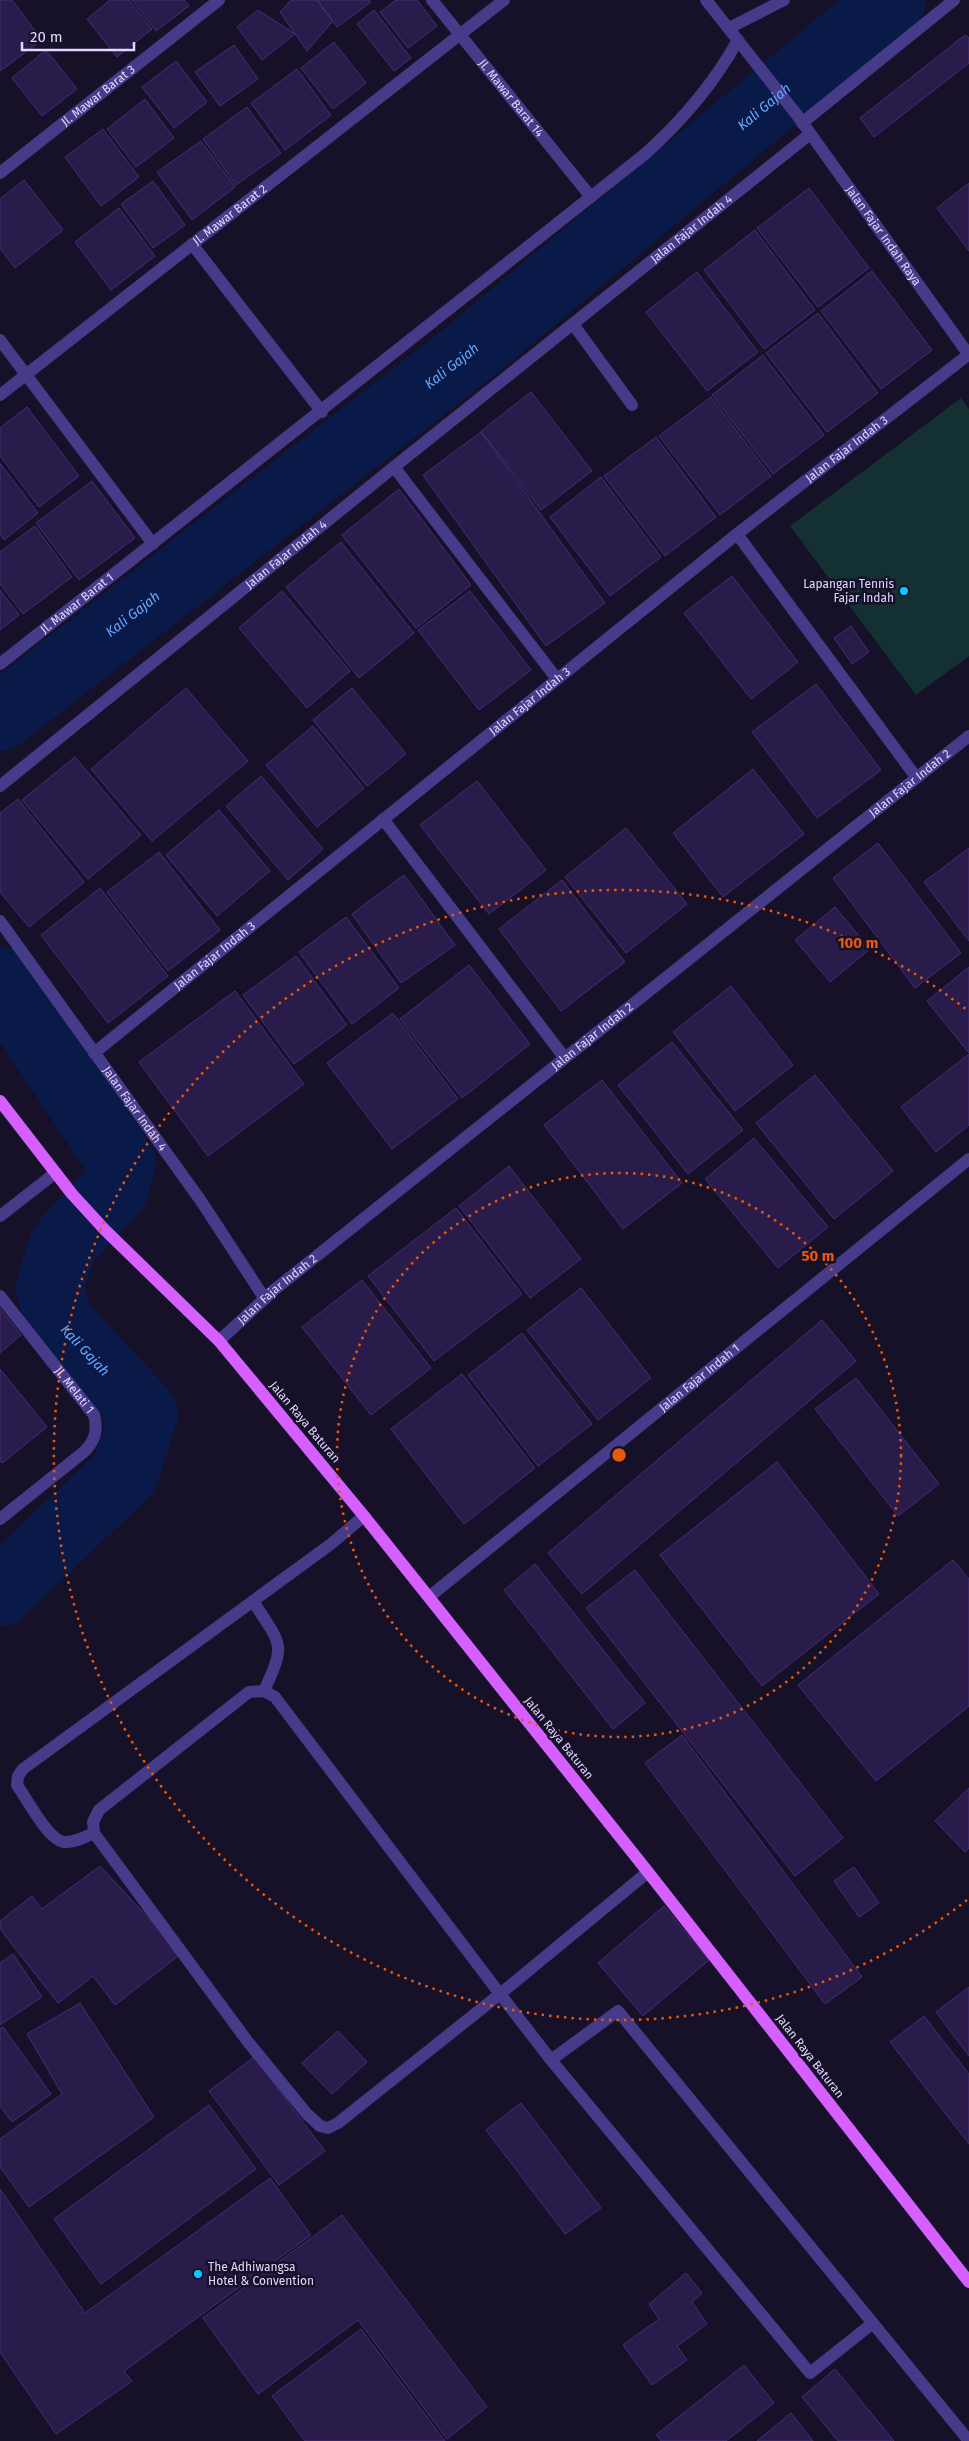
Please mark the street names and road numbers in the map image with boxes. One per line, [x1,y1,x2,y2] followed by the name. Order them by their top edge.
[476,56,547,140] street label: Jl. Mawar Barat 14
[58,62,138,129] street label: Jl. Mawar Barat 3
[190,182,270,248] street label: Jl. Mawar Barat 2
[843,183,924,288] street label: Jalan Fajar Indah Raya
[648,192,736,266] street label: Jalan Fajar Indah 4
[803,413,891,485] street label: Jalan Fajar Indah 3
[243,517,330,592] street label: Jalan Fajar Indah 4
[38,570,116,636] street label: Jl. Mawar Barat 1
[486,664,573,738] street label: Jalan Fajar Indah 3
[866,747,953,820] street label: Jalan Fajar Indah 2
[171,919,258,993] street label: Jalan Fajar Indah 3
[549,1000,636,1073] street label: Jalan Fajar Indah 2
[100,1064,170,1154] street label: Jalan Fajar Indah 4
[235,1251,320,1327] street label: Jalan Fajar Indah 2
[656,1341,742,1415] street label: Jalan Fajar Indah 1
[52,1364,97,1416] street label: Jl. Melati 1
[267,1378,343,1466] street label: Jalan Raya Baturan
[521,1694,597,1782] street label: Jalan Raya Baturan
[773,2011,847,2101] street label: Jalan Raya Baturan

